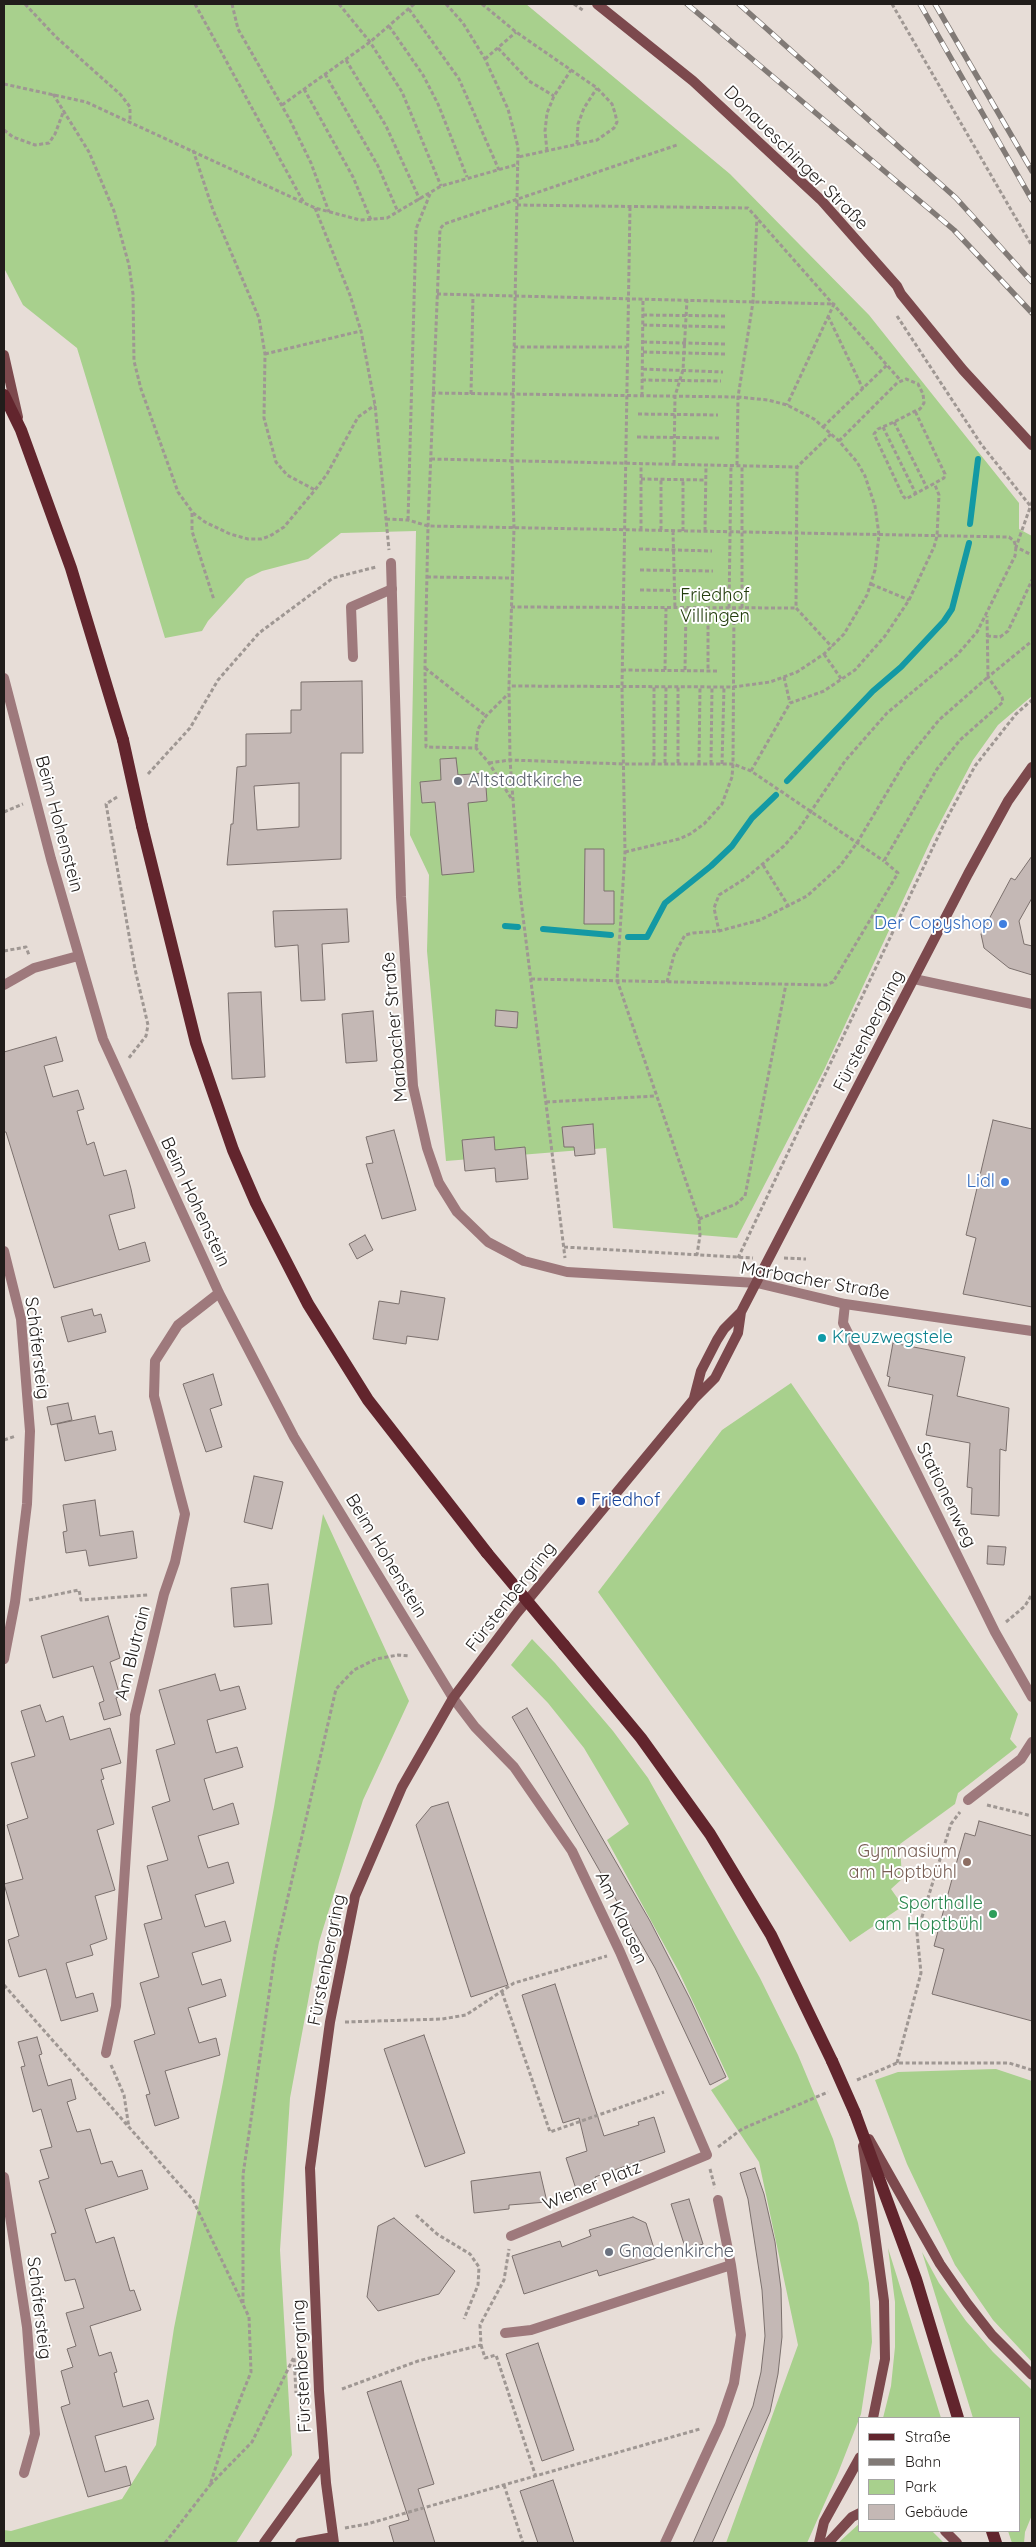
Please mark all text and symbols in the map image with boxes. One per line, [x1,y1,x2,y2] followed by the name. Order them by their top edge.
[719,81,873,235] street label: Donaueschinger Straße
[680,585,750,628] park label: Friedhof Villingen
[30,753,88,895] street label: Beim Hohenstein
[468,770,582,792] place label: Altstadtkirche
[452,775,464,787] marker: Altstadtkirche
[874,913,993,935] place label: Der Copyshop
[997,918,1009,930] marker: Der Copyshop
[378,951,412,1103] street label: Marbacher Straße
[829,967,909,1095] street label: Fürstenbergring
[156,1134,234,1270] street label: Beim Hohenstein
[967,1171,995,1193] place label: Lidl
[999,1176,1011,1188] marker: Lidl
[739,1257,891,1305] street label: Marbacher Straße
[20,1295,54,1401] street label: Schäfersteig
[832,1327,953,1349] place label: Kreuzwegstele
[816,1332,828,1344] marker: Kreuzwegstele
[911,1439,981,1551] street label: Stationenweg
[341,1490,431,1622] street label: Beim Hohenstein
[591,1490,660,1512] place label: Friedhof
[575,1495,587,1507] marker: Friedhof
[461,1538,561,1656] street label: Fürstenbergring
[111,1603,155,1703] street label: Am Blutrain
[848,1841,957,1884] place label: Gymnasium am Hoptbühl
[961,1856,973,1868] marker: Gymnasium am Hoptbühl
[590,1868,652,1968] street label: Am Klausen
[304,1892,350,2028] street label: Fürstenbergring
[874,1893,983,1936] place label: Sporthalle am Hoptbühl
[987,1908,999,1920] marker: Sporthalle am Hoptbühl
[540,2156,644,2216] street label: Wiener Platz
[619,2241,734,2263] place label: Gnadenkirche
[603,2246,615,2258] marker: Gnadenkirche
[22,2255,56,2361] street label: Schäfersteig
[288,2299,316,2433] street label: Fürstenbergring
[858,2417,1021,2532] legend
[905,2427,951,2446] text: Straße
[905,2452,941,2471] text: Bahn
[905,2477,937,2496] text: Park
[905,2502,968,2521] text: Gebäude

